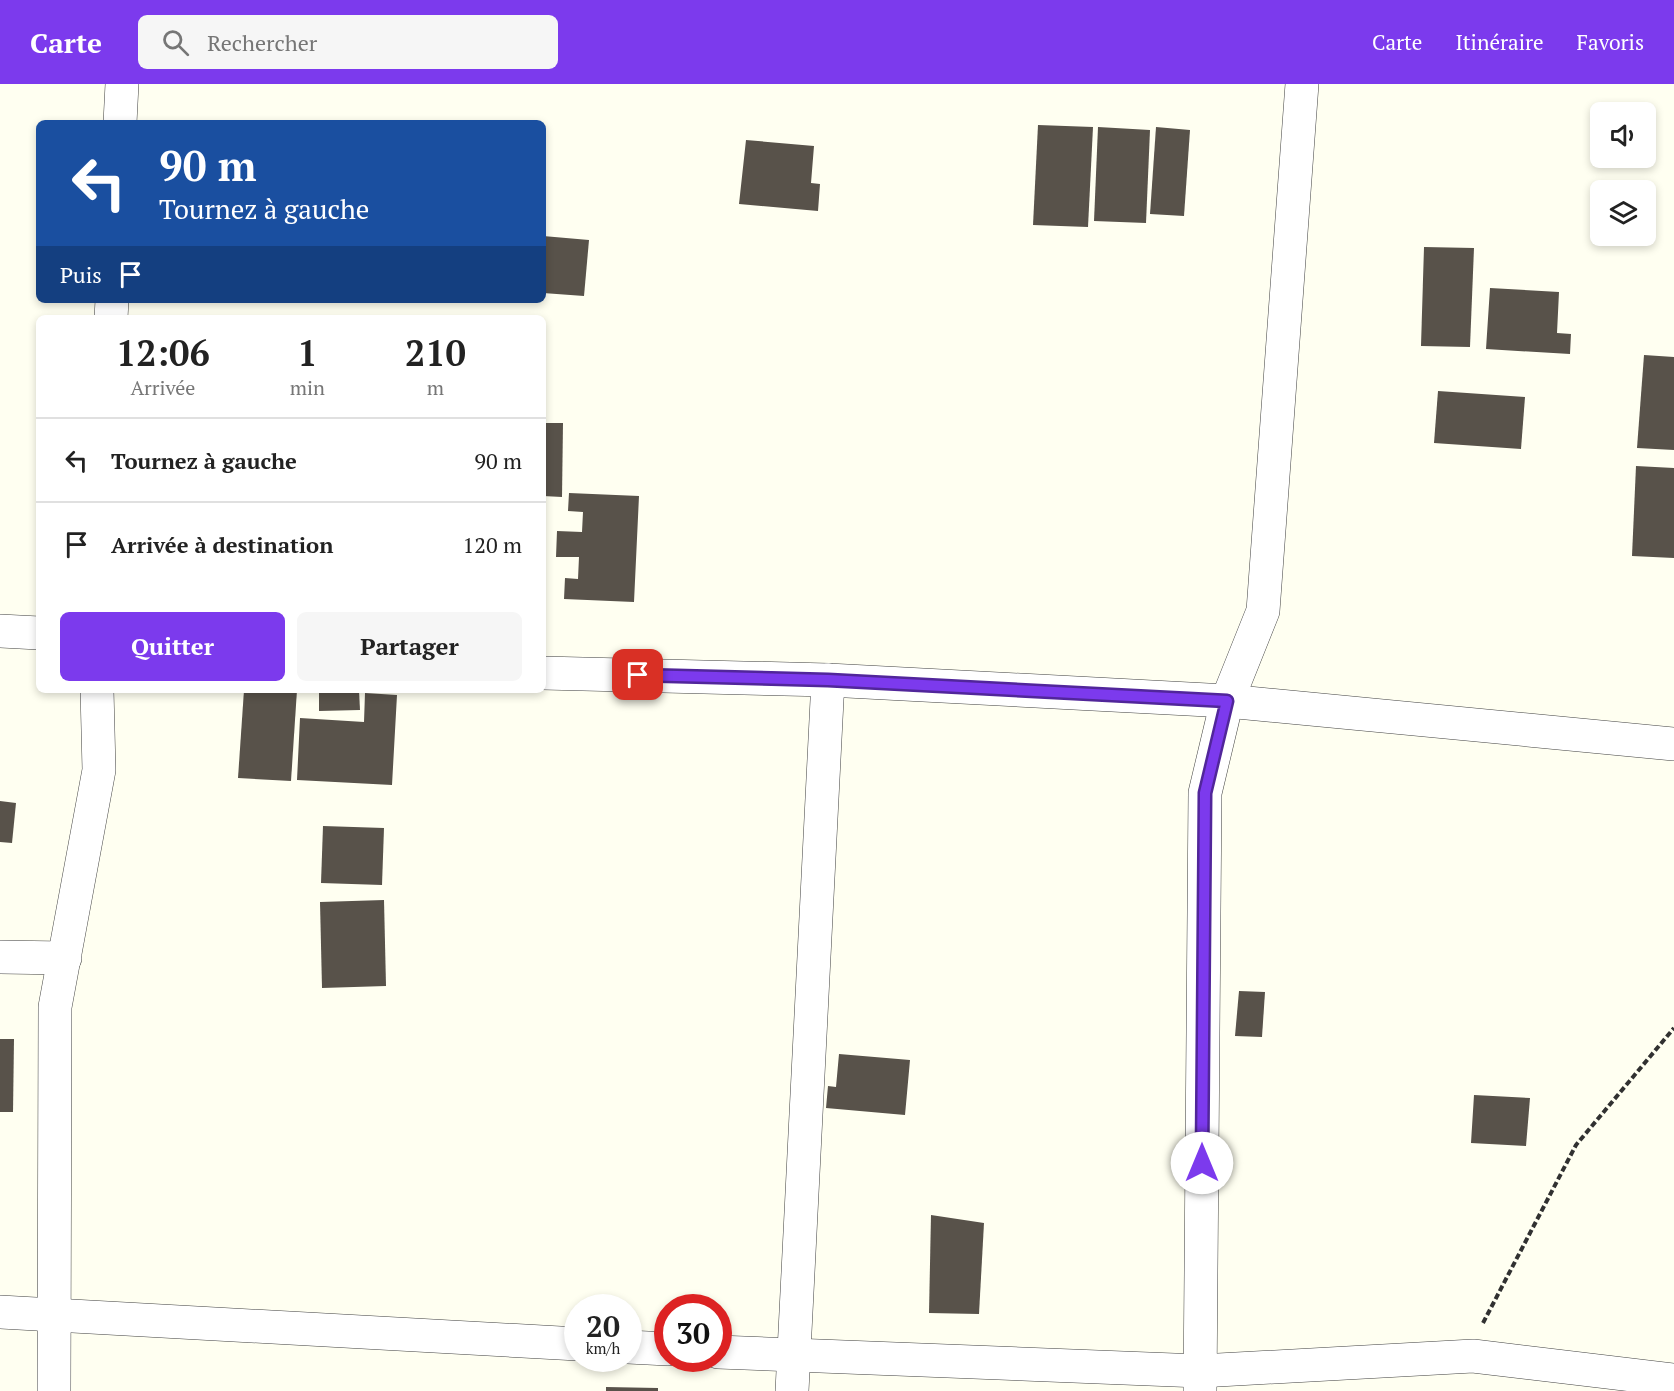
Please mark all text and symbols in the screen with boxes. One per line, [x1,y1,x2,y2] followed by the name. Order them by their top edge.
[138,15,558,69] search box
[30,24,102,61] text: Carte
[159,26,192,59] icon: search
[207,28,317,57] text: Rechercher
[1372,28,1422,56] text: Carte
[1455,28,1544,56] text: Itinéraire
[1577,28,1644,56] text: Favoris
[1590,102,1656,246] map controls
[1590,102,1656,168] button: sound
[159,137,257,193] text: 90 m
[60,144,138,222] icon: left
[1590,180,1656,246] button: layers
[159,191,369,227] text: Tournez à gauche
[114,258,147,291] icon: arrive
[60,260,102,289] text: Puis
[116,329,210,376] text: 12:06
[297,329,318,376] text: 1
[405,329,466,376] text: 210
[130,374,195,401] text: Arrivée
[290,374,325,401] text: min
[427,374,444,401] text: m
[60,444,93,477] icon: left
[111,446,297,475] text: Tournez à gauche
[474,446,522,475] text: 90 m
[60,528,93,561] icon: arrive
[111,530,333,559] text: Arrivée à destination
[462,530,522,559] text: 120 m
[60,612,285,681] button: Quitter
[297,612,522,681] button: Partager
[612,649,663,700] pin
[621,658,654,691] icon: arrive
[1170,1131,1234,1195] position arrow
[654,1294,732,1372] speed limit sign: 30
[586,1306,620,1346] text: 20
[586,1338,620,1358] text: km/h

